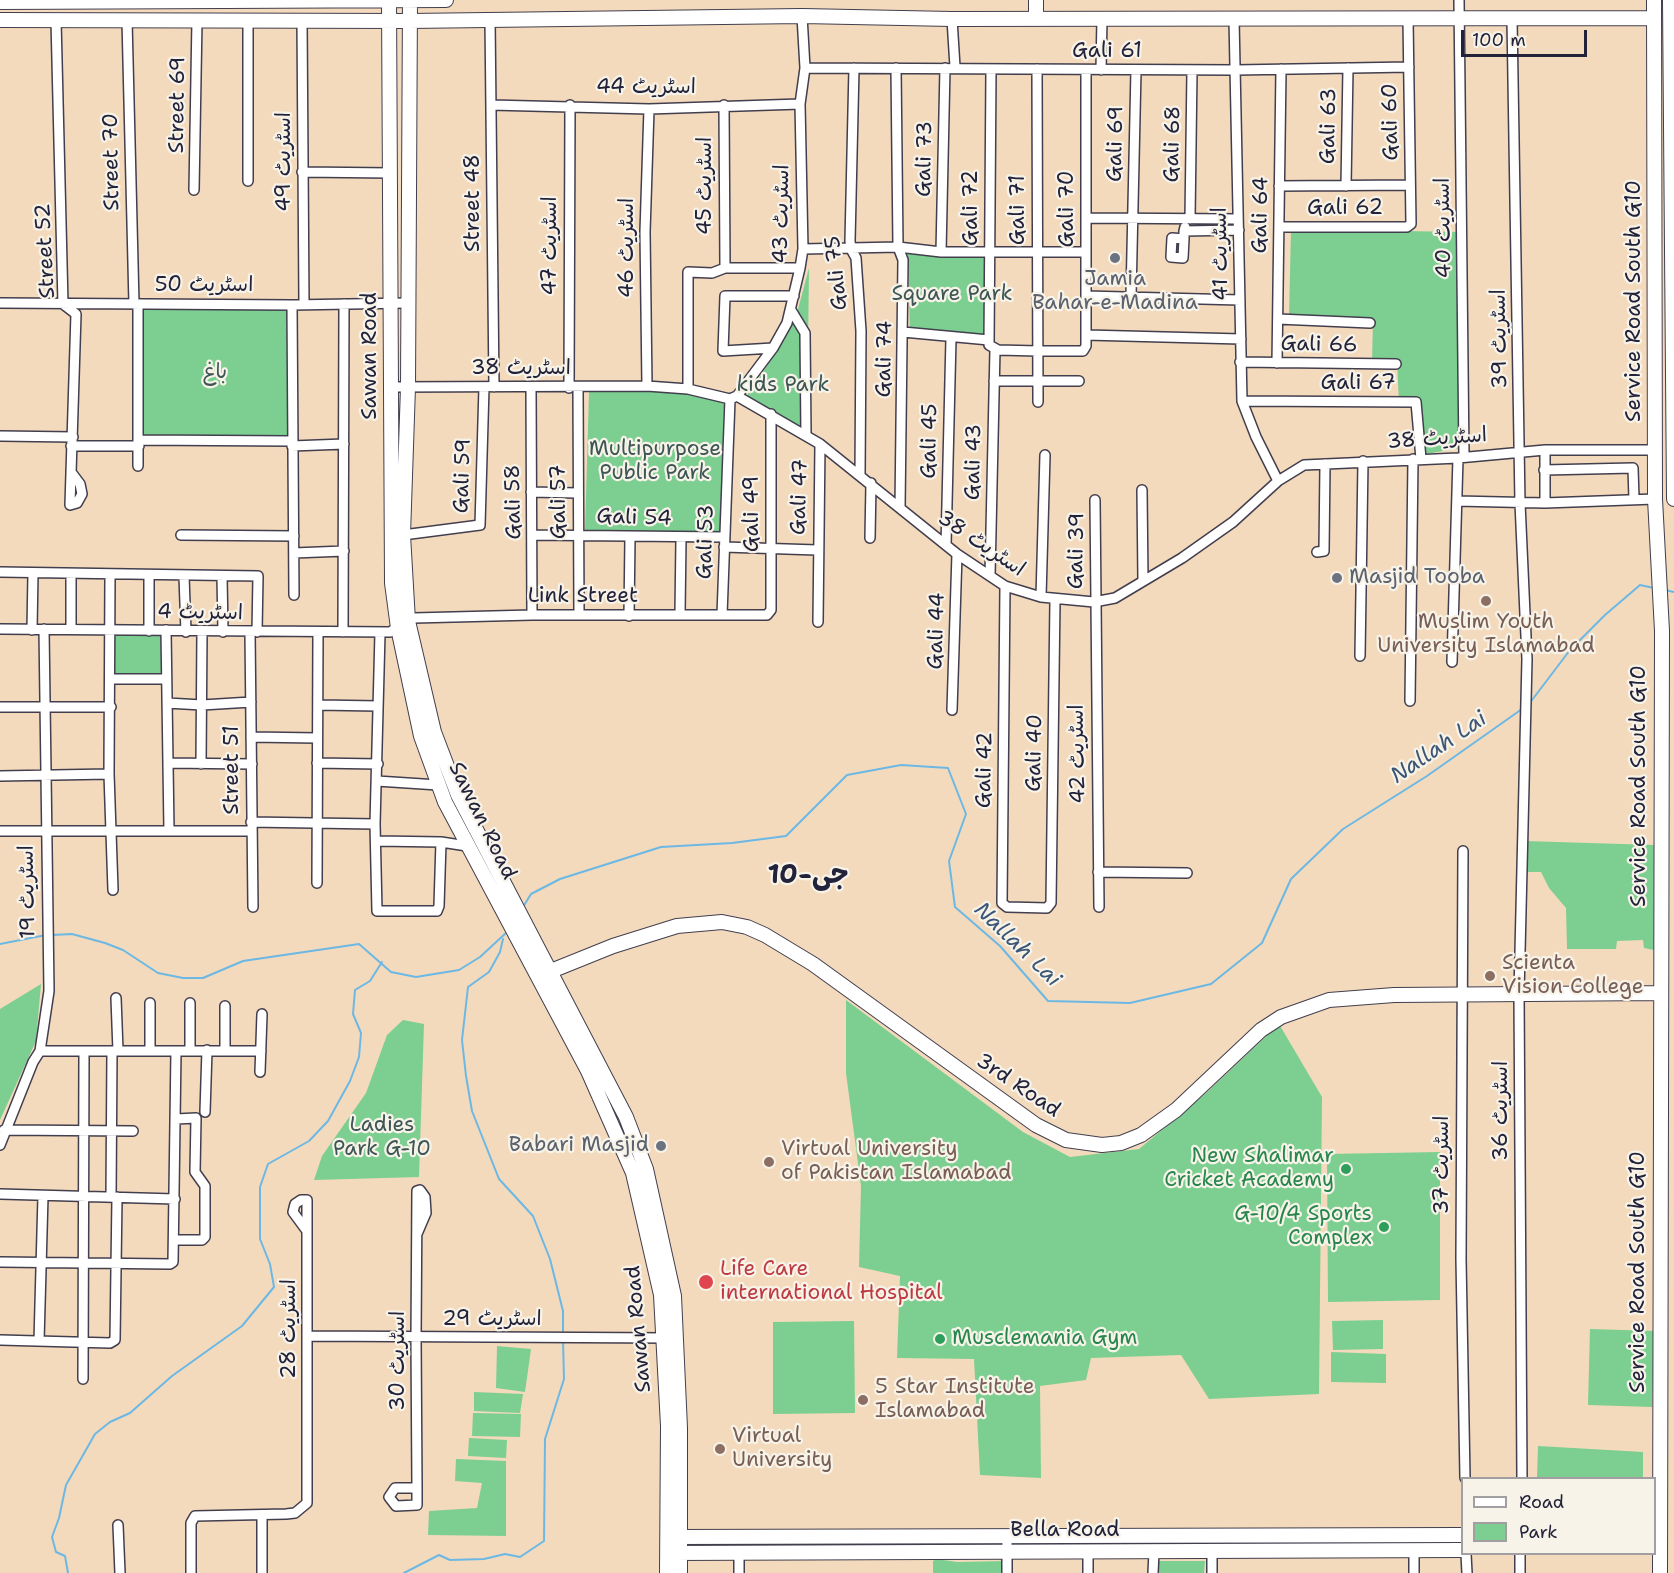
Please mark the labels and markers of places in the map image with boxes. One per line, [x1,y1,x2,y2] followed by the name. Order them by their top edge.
[1108,251,1122,265] marker: Jamia Bahar-e-Madina
[1032,267,1198,317] place label: Jamia Bahar-e-Madina
[1349,565,1485,591] place label: Masjid Tooba
[1330,571,1344,585] marker: Masjid Tooba
[1479,594,1493,608] marker: Muslim Youth University Islamabad
[1377,610,1595,660] place label: Muslim Youth University Islamabad
[1502,951,1644,1001] place label: Scienta Vision College
[1483,969,1497,983] marker: Scienta Vision College
[509,1133,649,1159] place label: Babari Masjid
[781,1137,1011,1187] place label: Virtual University of Pakistan Islamabad
[654,1139,668,1153] marker: Babari Masjid
[1164,1144,1334,1194] place label: New Shalimar Cricket Academy
[762,1155,776,1169] marker: Virtual University of Pakistan Islamabad
[1339,1162,1353,1176] marker: New Shalimar Cricket Academy
[1234,1202,1372,1252] place label: G-10/4 Sports Complex
[1377,1220,1391,1234] marker: G-10/4 Sports Complex
[720,1257,942,1307] place label: Life Care international Hospital
[697,1273,715,1291] marker: Life Care international Hospital
[952,1326,1137,1352] place label: Musclemania Gym
[933,1332,947,1346] marker: Musclemania Gym
[875,1375,1035,1425] place label: 5 Star Institute Islamabad
[856,1393,870,1407] marker: 5 Star Institute Islamabad
[732,1424,832,1474] place label: Virtual University
[713,1442,727,1456] marker: Virtual University

